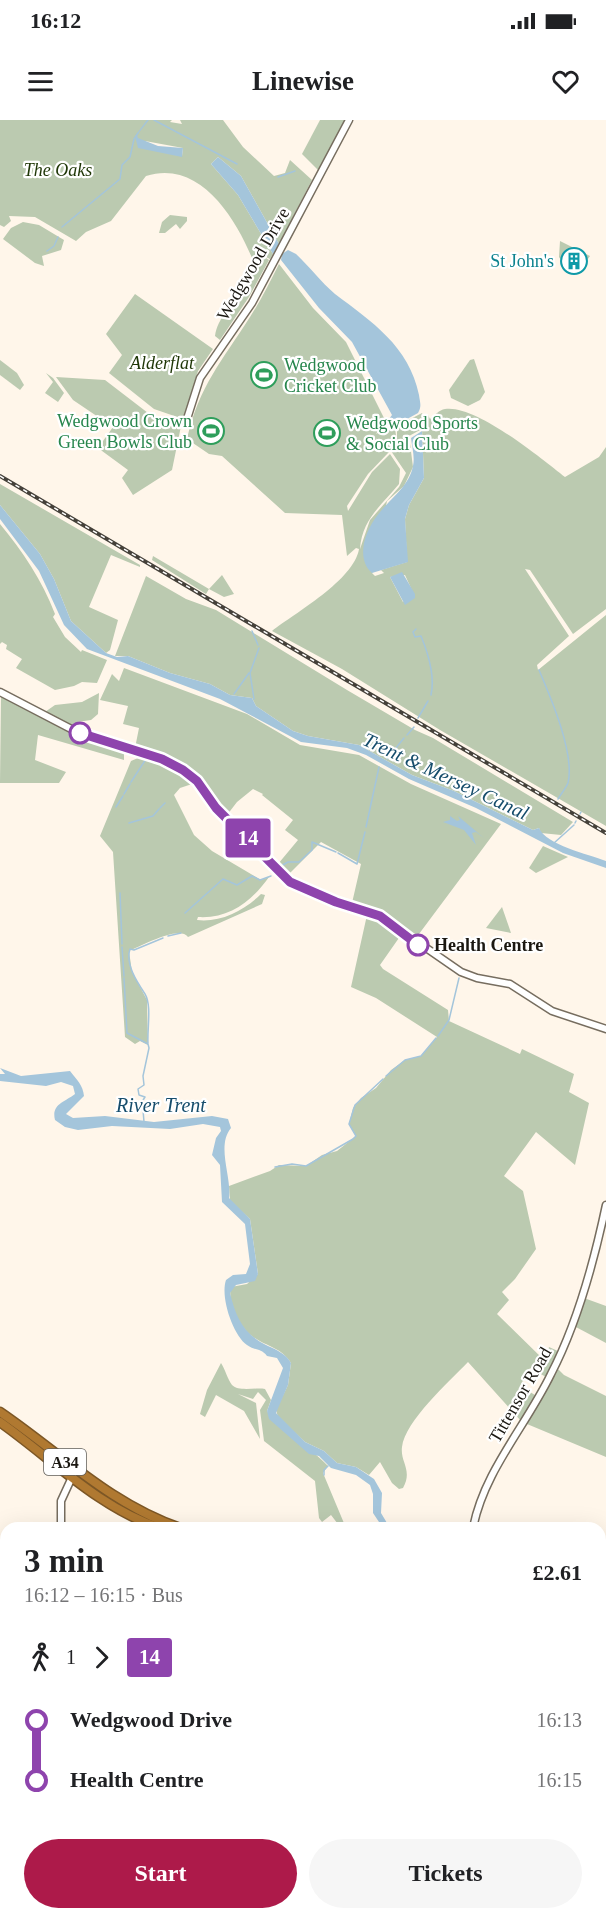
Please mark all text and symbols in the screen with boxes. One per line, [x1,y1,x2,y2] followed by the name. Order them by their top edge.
[30,8,81,33] text: 16:12
[24,65,57,98] icon: menu
[549,65,582,98] icon: heart
[252,66,354,96] text: Linewise
[24,160,92,180] park label: The Oaks
[213,204,293,324] street label: Wedgwood Drive
[559,246,589,276] building icon: St John's
[490,251,554,271] place label: St John's
[129,353,195,373] park label: Alderflat
[284,355,377,396] place label: Wedgwood Cricket Club
[249,360,279,390] sports icon: Wedgwood Cricket Club
[57,411,192,452] place label: Wedgwood Crown Green Bowls Club
[346,413,478,454] place label: Wedgwood Sports & Social Club
[196,416,226,446] sports icon: Wedgwood Crown Green Bowls Club
[312,418,342,448] sports icon: Wedgwood Sports & Social Club
[69,722,91,744] unlabelled marker
[359,728,533,825] water label: Trent & Mersey Canal
[221,818,275,858] line badge: 14
[238,826,259,850] text: 14
[407,934,429,956] marker: Health Centre
[434,935,543,955] place label: Health Centre
[115,1094,206,1116] water label: River Trent
[485,1344,555,1446] street label: Tittensor Road
[44,1449,86,1475] road number: A34
[24,1543,104,1579] text: 3 min
[533,1560,582,1585] text: £2.61
[24,1584,183,1606] text: 16:12 – 16:15 · Bus
[24,1641,57,1674] icon: walk
[85,1641,118,1674] icon: forward
[139,1645,160,1669] text: 14
[66,1646,76,1668] text: 1
[70,1707,232,1732] text: Wedgwood Drive
[536,1709,582,1731] text: 16:13
[70,1767,203,1792] text: Health Centre
[536,1769,582,1791] text: 16:15
[24,1839,297,1908] button: Start
[309,1839,582,1908] button: Tickets

